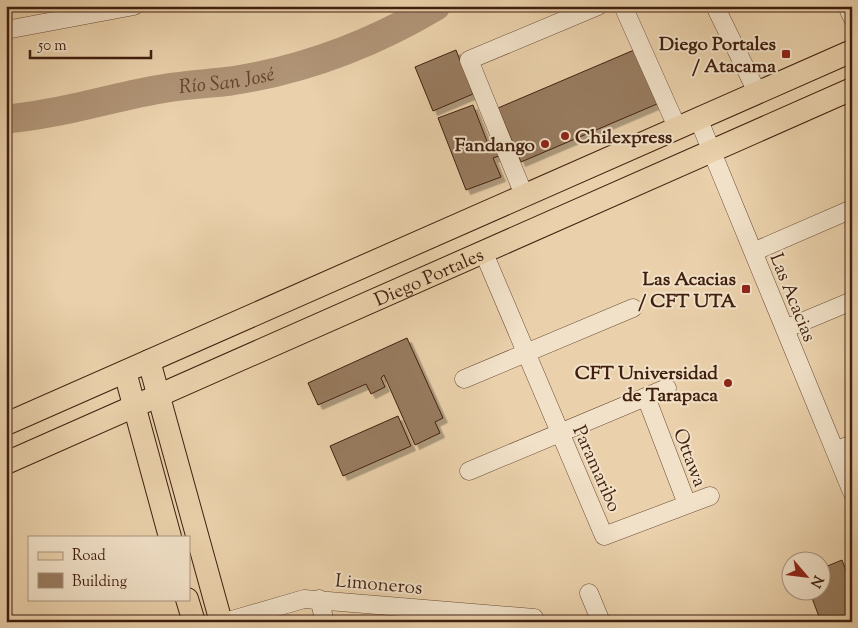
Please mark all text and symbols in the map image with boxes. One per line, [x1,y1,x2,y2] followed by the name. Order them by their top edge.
[30,28,151,60] scale bar
[659,32,777,81] place label: Diego Portales / Atacama
[37,36,67,57] text: 50 m
[780,48,792,60] marker: Diego Portales / Atacama
[178,61,278,103] water label: Río San José
[575,125,673,152] place label: Chilexpress
[559,130,571,142] marker: Chilexpress
[455,133,536,160] place label: Fandango
[539,138,551,150] marker: Fandango
[371,242,489,314] street label: Diego Portales
[762,250,822,346] street label: Las Acacias
[638,267,737,316] place label: Las Acacias / CFT UTA
[740,283,752,295] marker: Las Acacias / CFT UTA
[575,361,718,410] place label: CFT Universidad de Tarapaca
[722,377,734,389] marker: CFT Universidad de Tarapaca
[565,421,627,517] street label: Paramaribo
[665,425,712,491] street label: Ottawa
[28,536,190,600] legend
[72,546,106,567] text: Road
[780,550,830,600] north arrow
[334,568,424,603] street label: Limoneros
[72,572,127,593] text: Building
[804,572,827,591] text: N

